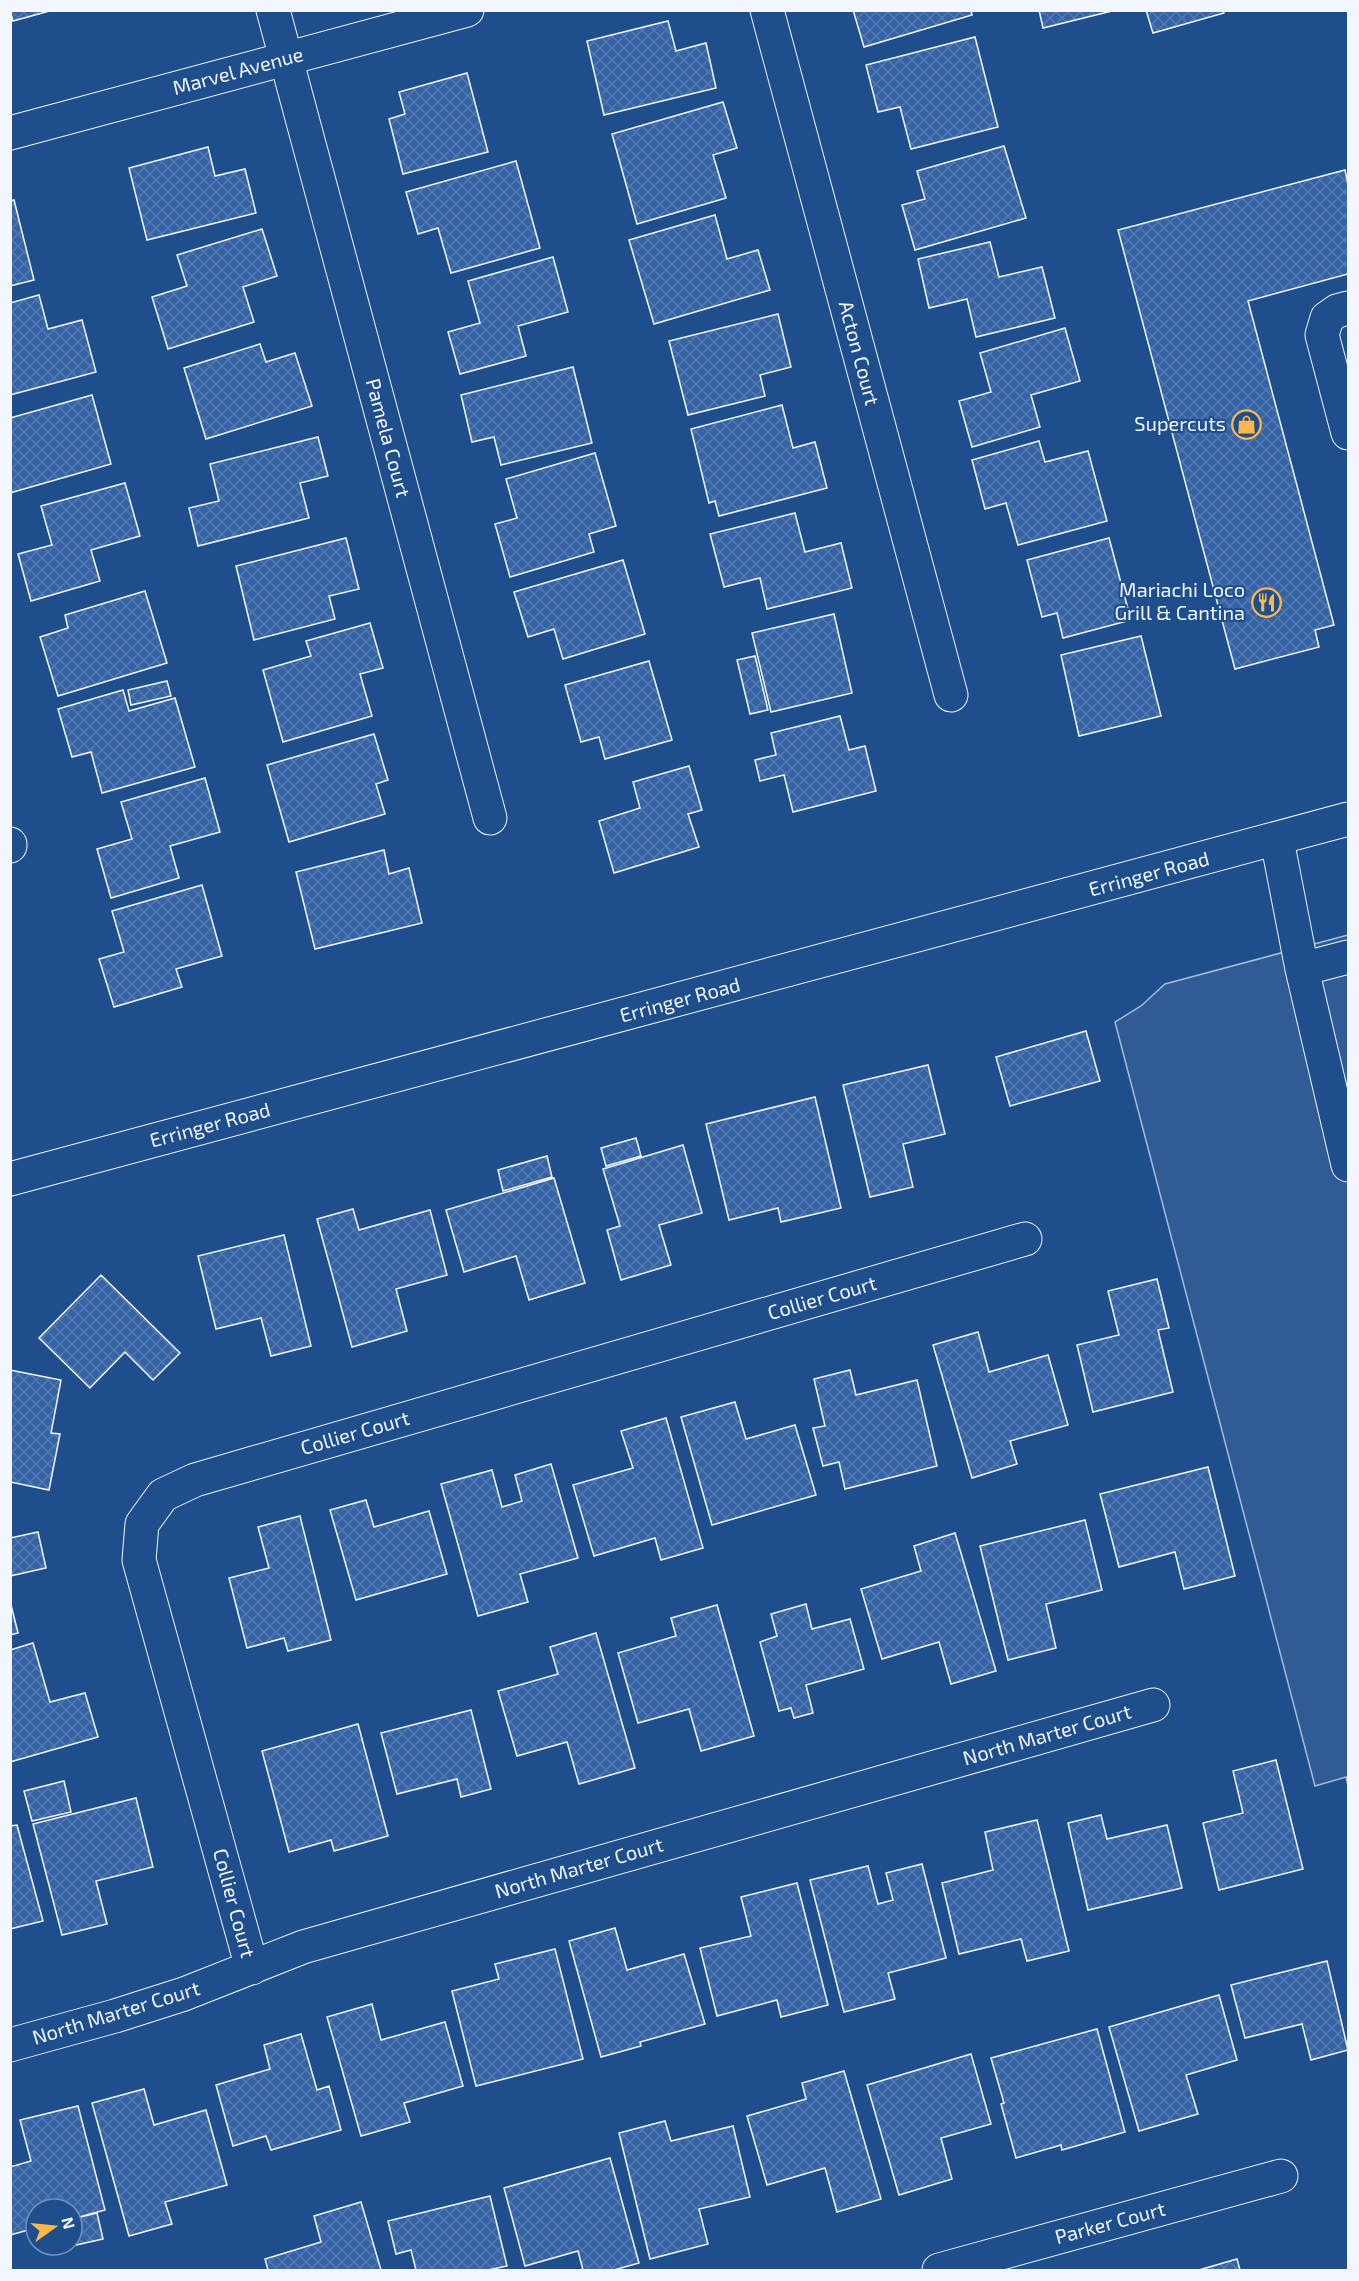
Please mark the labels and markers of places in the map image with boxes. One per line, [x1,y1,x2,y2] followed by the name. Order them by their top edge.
[1231,408,1263,440] shop icon: Supercuts
[1134,411,1226,435] place label: Supercuts
[1115,577,1245,624] place label: Mariachi Loco Grill & Cantina
[1250,586,1282,618] restaurant icon: Mariachi Loco Grill & Cantina

